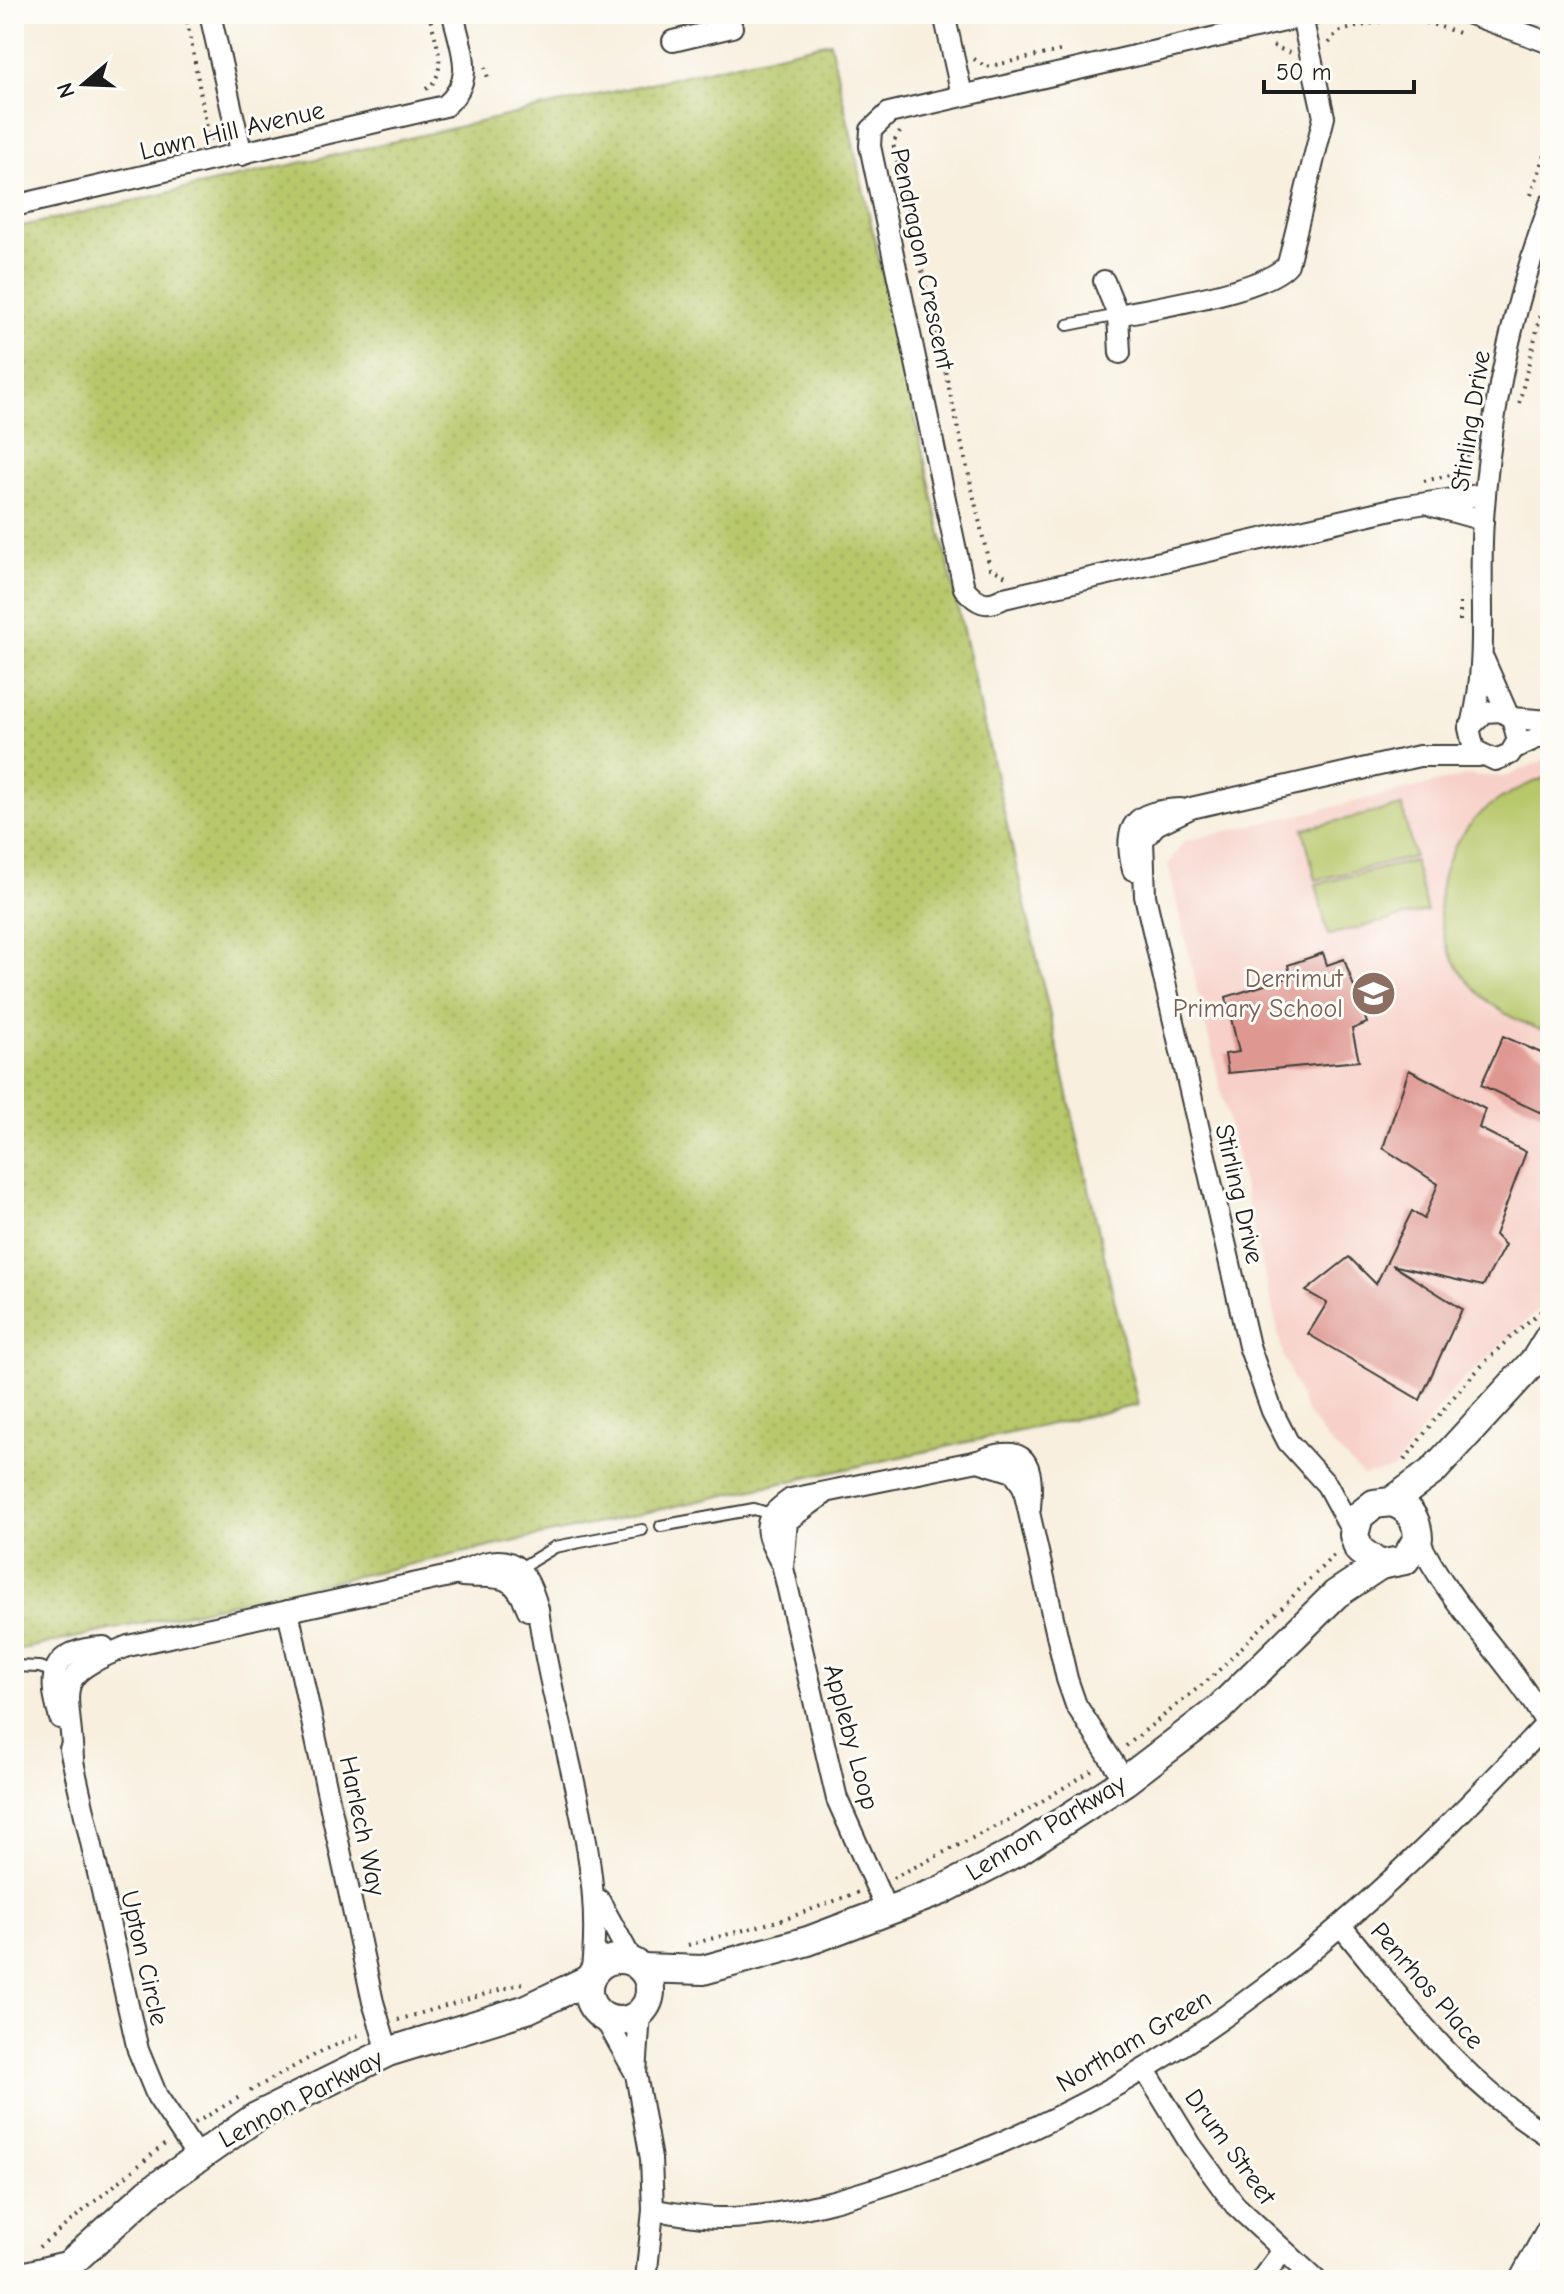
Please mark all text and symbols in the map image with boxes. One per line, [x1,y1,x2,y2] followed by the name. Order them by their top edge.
[44,44,124,124] north arrow
[1264,44,1414,94] scale bar
[1276,58,1332,86] text: 50 m
[51,79,81,101] text: N
[137,95,327,167] street label: Lawn Hill Avenue
[884,146,960,374] street label: Pendragon Crescent
[1445,348,1497,494] street label: Stirling Drive
[1173,964,1345,1024] place label: Derrimut Primary School
[1350,970,1398,1018] school or university icon: Derrimut Primary School
[1208,1121,1270,1267] street label: Stirling Drive
[817,1661,885,1813] street label: Appleby Loop
[333,1753,392,1899] street label: Harlech Way
[961,1768,1132,1887] street label: Lennon Parkway
[114,1888,174,2028] street label: Upton Circle
[1364,1917,1490,2055] street label: Penrhos Place
[1051,1983,1217,2099] street label: Northam Green
[214,2043,388,2155] street label: Lennon Parkway
[1178,2083,1283,2212] street label: Drum Street

